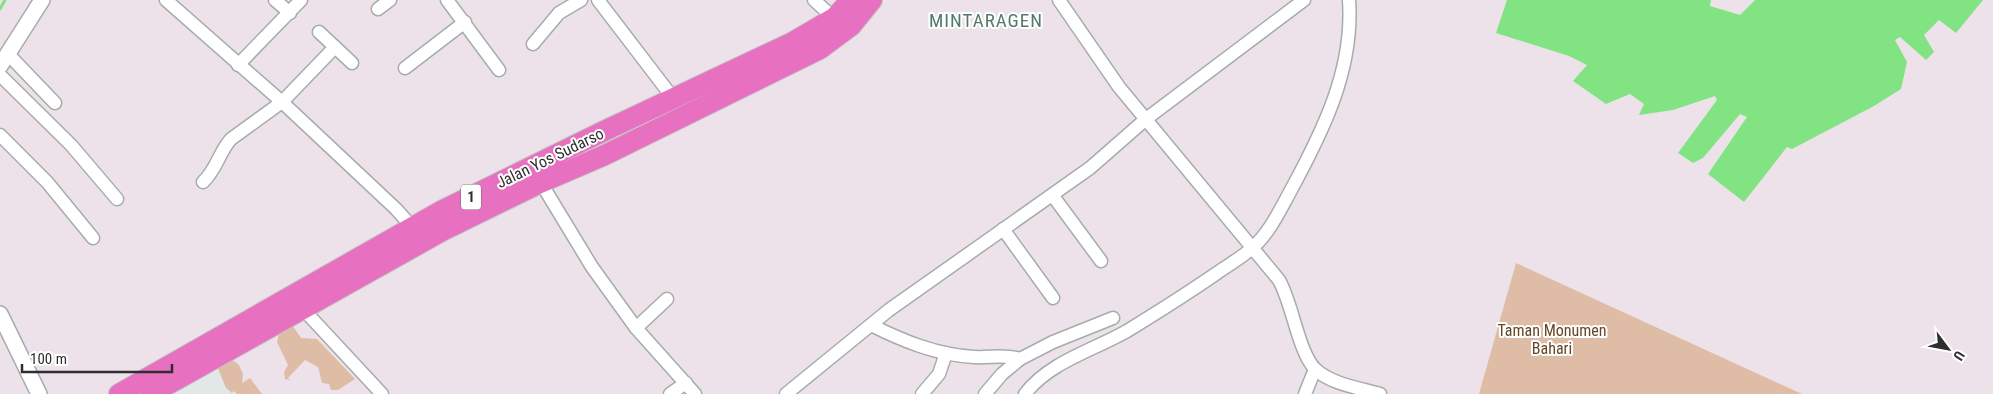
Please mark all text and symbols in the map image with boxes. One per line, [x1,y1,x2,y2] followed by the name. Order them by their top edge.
[929,9,1043,32] district label: MINTARAGEN
[493,124,607,192] street label: Jalan Yos Sudarso
[461,184,481,210] road number: 1
[1497,321,1607,358] park label: Taman Monumen Bahari
[1923,324,1973,374] north arrow
[22,342,172,374] scale bar
[1950,348,1968,364] text: U
[30,350,67,368] text: 100 m

